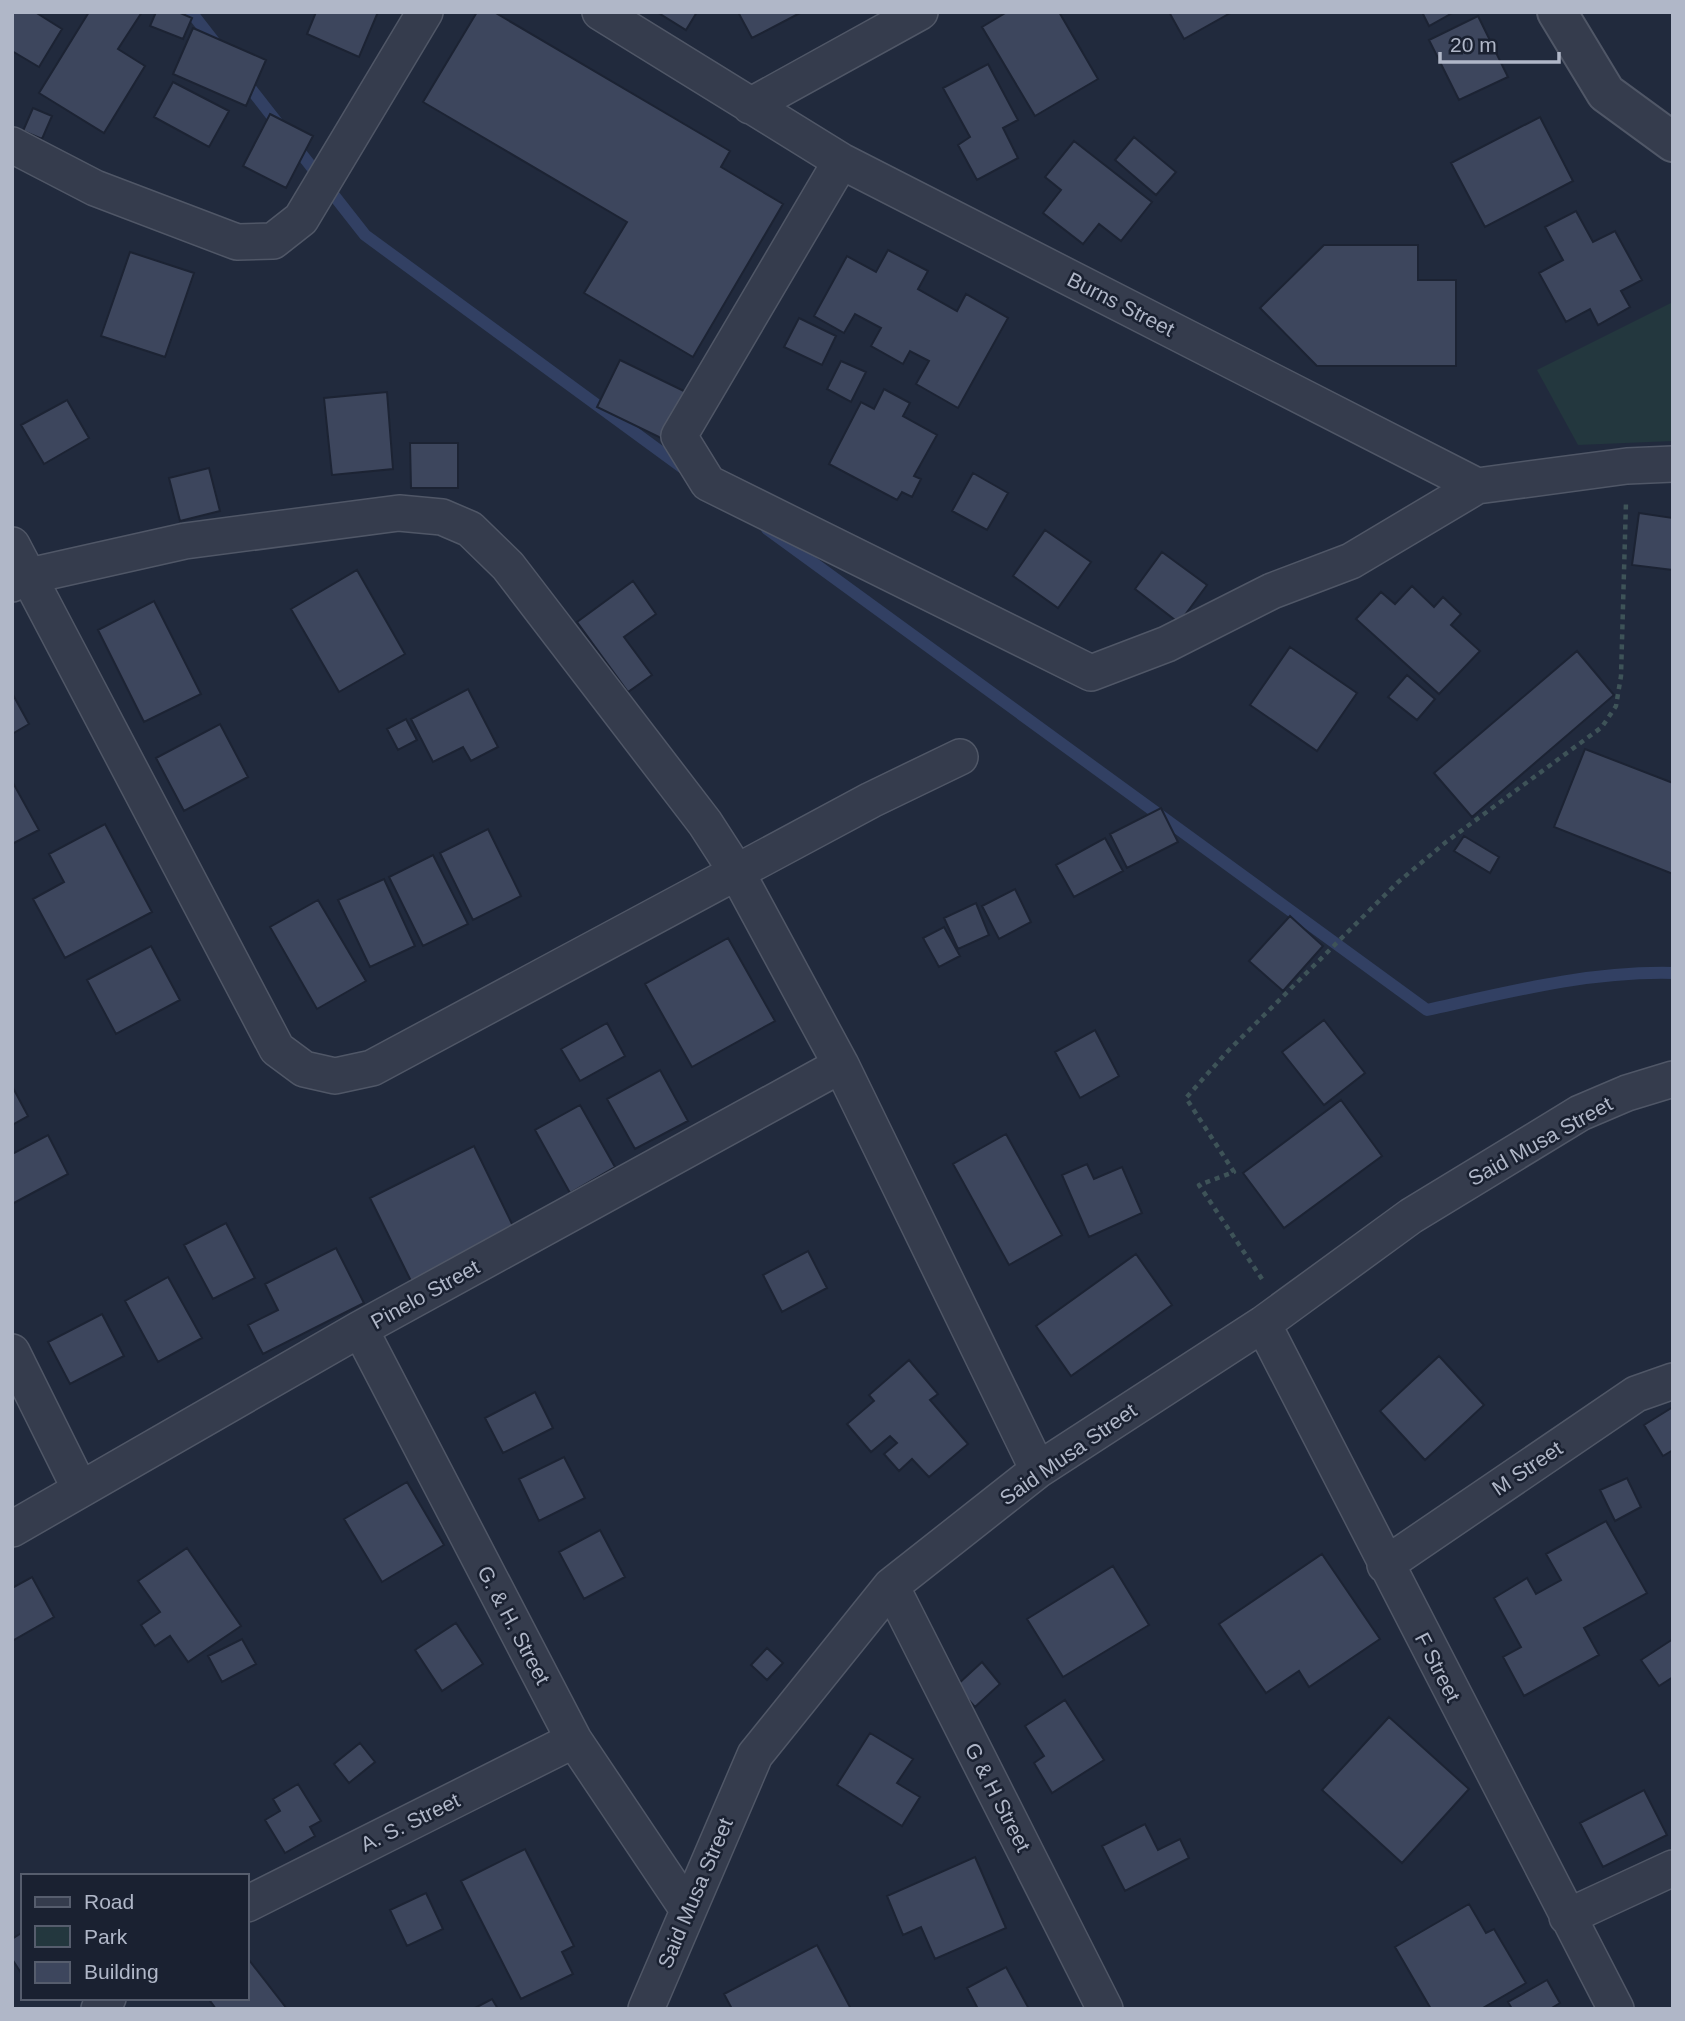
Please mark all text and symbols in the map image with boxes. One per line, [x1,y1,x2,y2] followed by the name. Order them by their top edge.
[1440,21,1559,65] scale bar
[1450,33,1497,56] text: 20 m
[1064,267,1178,341] street label: Burns Street
[1464,1092,1616,1190] street label: Said Musa Street
[367,1255,483,1333] street label: Pinelo Street
[995,1398,1141,1510] street label: Said Musa Street
[1488,1436,1566,1500] street label: M Street
[473,1562,555,1688] street label: G. & H. Street
[1411,1628,1465,1706] street label: F Street
[961,1739,1035,1855] street label: G & H Street
[357,1788,463,1856] street label: A. S. Street
[653,1814,737,1972] street label: Said Musa Street
[21,1874,248,2000] legend
[84,1890,134,1913] text: Road
[84,1925,128,1948] text: Park
[84,1960,159,1983] text: Building

